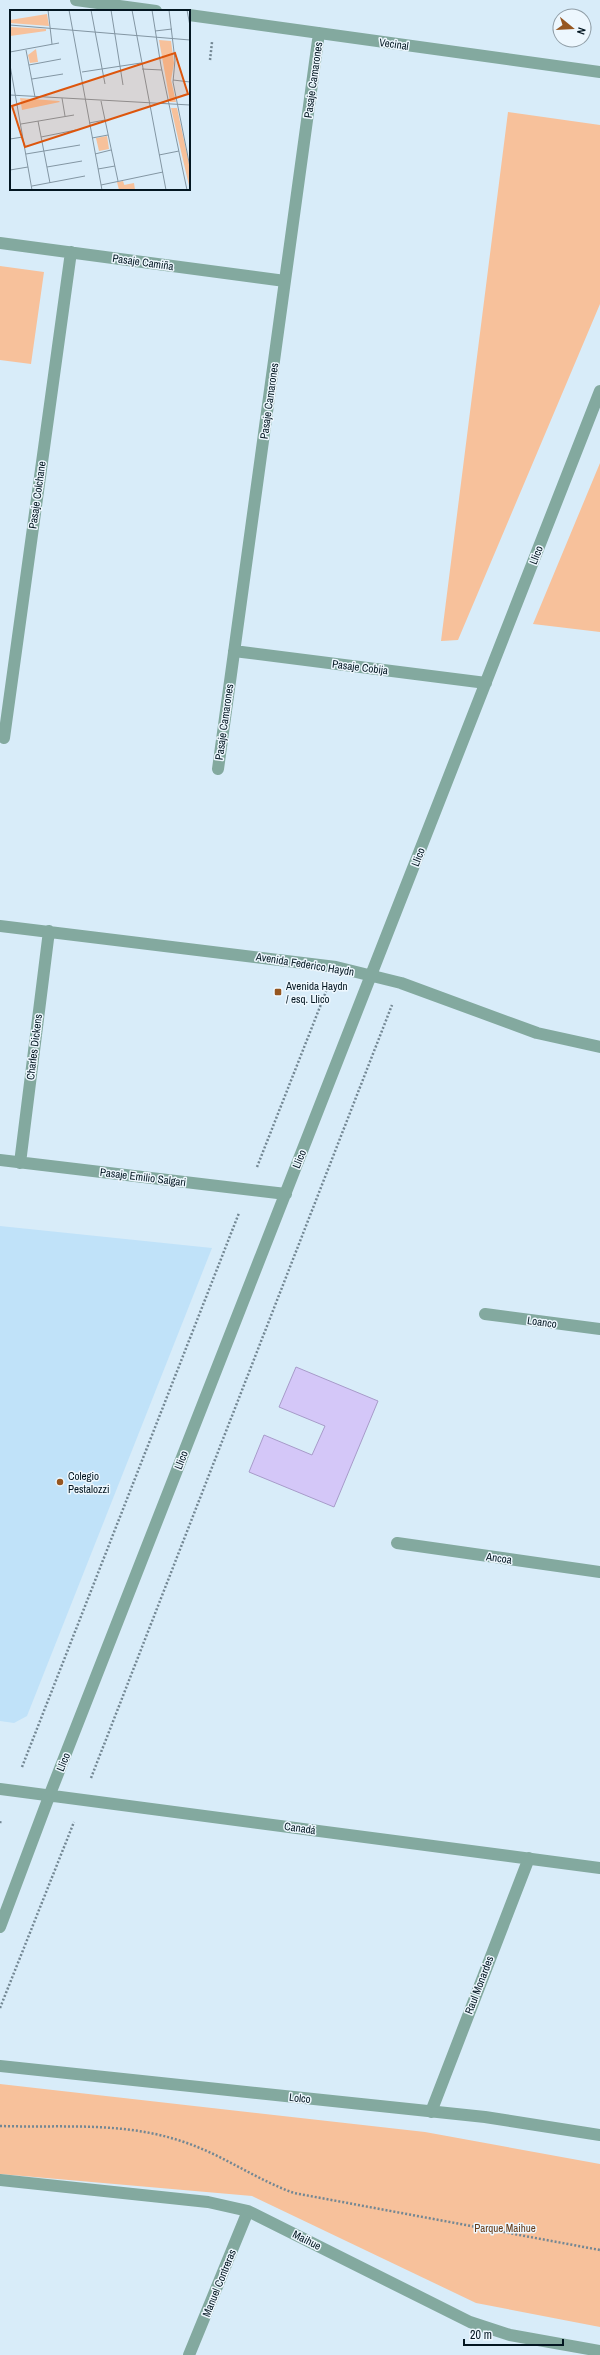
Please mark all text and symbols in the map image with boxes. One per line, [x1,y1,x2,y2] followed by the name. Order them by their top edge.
[552,8,592,48] north arrow
[10,10,190,190] inset map
[574,26,589,36] text: N
[378,35,410,53] street label: Vecinal
[301,41,325,119] street label: Pasaje Camarones
[111,251,175,273] street label: Pasaje Camiña
[257,362,281,440] street label: Pasaje Camarones
[25,460,49,530] street label: Pasaje Colchane
[526,544,546,566] street label: Llico
[331,657,389,677] street label: Pasaje Cobija
[212,683,236,761] street label: Pasaje Camarones
[408,846,428,868] street label: Llico
[254,949,355,979] street label: Avenida Federico Haydn
[285,979,348,1006] place label: Avenida Haydn / esq. Llico
[273,987,283,997] marker: Avenida Haydn / esq. Llico
[23,1013,45,1081] street label: Charles Dickens
[289,1148,309,1170] street label: Llico
[99,1165,187,1189] street label: Pasaje Emilio Salgari
[526,1313,558,1331] street label: Loanco
[171,1449,191,1471] street label: Llico
[68,1469,110,1496] place label: Colegio Pestalozzi
[55,1477,65,1487] marker: Colegio Pestalozzi
[484,1549,513,1567] street label: Ancoa
[53,1751,73,1773] street label: Llico
[283,1819,317,1837] street label: Canadá
[462,1953,497,2016] street label: Raul Monardes
[289,2090,311,2106] street label: Lolco
[474,2221,536,2235] park label: Parque Maihue
[290,2227,324,2253] street label: Maihue
[199,2247,239,2319] street label: Manuel Contreras
[464,2321,563,2347] scale bar
[470,2327,492,2343] text: 20 m

